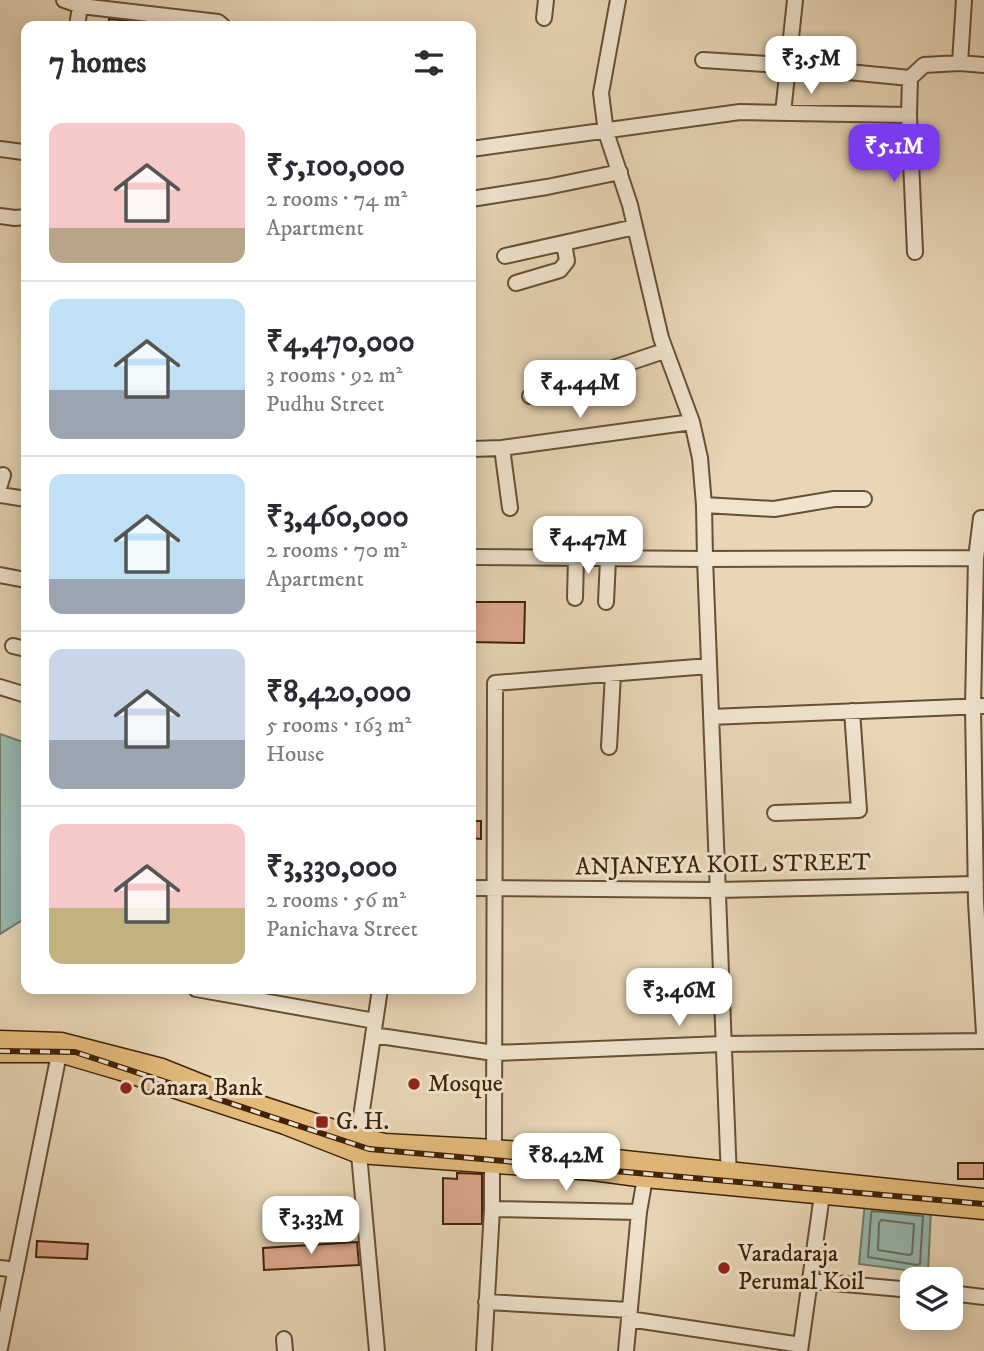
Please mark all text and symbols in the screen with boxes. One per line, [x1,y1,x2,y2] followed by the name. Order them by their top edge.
[762,36,860,96] pin: ₹3.5M
[410,44,448,82] icon: filters
[781,44,841,73] text: ₹3.5M
[49,45,146,82] text: 7 homes
[845,124,943,184] pin: ₹5.1M
[865,132,923,161] text: ₹5.1M
[266,148,405,185] text: ₹5,100,000
[105,151,189,235] icon: home
[266,185,407,214] text: 2 rooms · 74 m²
[266,214,364,243] text: Apartment
[266,324,415,361] text: ₹4,470,000
[105,327,189,411] icon: home
[523,360,637,420] pin: ₹4.44M
[266,361,403,390] text: 3 rooms · 92 m²
[540,368,620,397] text: ₹4.44M
[266,390,384,419] text: Pudhu Street
[266,499,409,536] text: ₹3,460,000
[105,502,189,586] icon: home
[531,516,645,576] pin: ₹4.47M
[549,524,627,553] text: ₹4.47M
[266,536,407,565] text: 2 rooms · 70 m²
[266,565,364,594] text: Apartment
[266,674,412,711] text: ₹8,420,000
[105,677,189,761] icon: home
[266,711,412,740] text: 5 rooms · 163 m²
[266,740,324,769] text: House
[575,847,871,883] street label: ANJANEYA KOIL STREET
[266,849,397,886] text: ₹3,330,000
[105,852,189,936] icon: home
[266,886,406,915] text: 2 rooms · 56 m²
[266,915,418,944] text: Panichava Street
[622,968,736,1028] pin: ₹3.46M
[642,976,716,1005] text: ₹3.46M
[428,1069,503,1099] place label: Mosque
[140,1073,263,1103] place label: Canara Bank
[406,1076,422,1092] marker: Mosque
[118,1080,134,1096] marker: Canara Bank
[336,1107,389,1137] place label: G. H.
[314,1114,330,1130] marker: G. H.
[509,1134,623,1193] pin: ₹8.42M
[528,1141,604,1170] text: ₹8.42M
[254,1196,368,1256] pin: ₹3.33M
[278,1204,344,1233] text: ₹3.33M
[737,1239,865,1297] place label: Varadaraja Perumal Koil
[716,1260,732,1276] marker: Varadaraja Perumal Koil
[900,1267,963,1330] map controls
[900,1267,963,1330] button: layers

